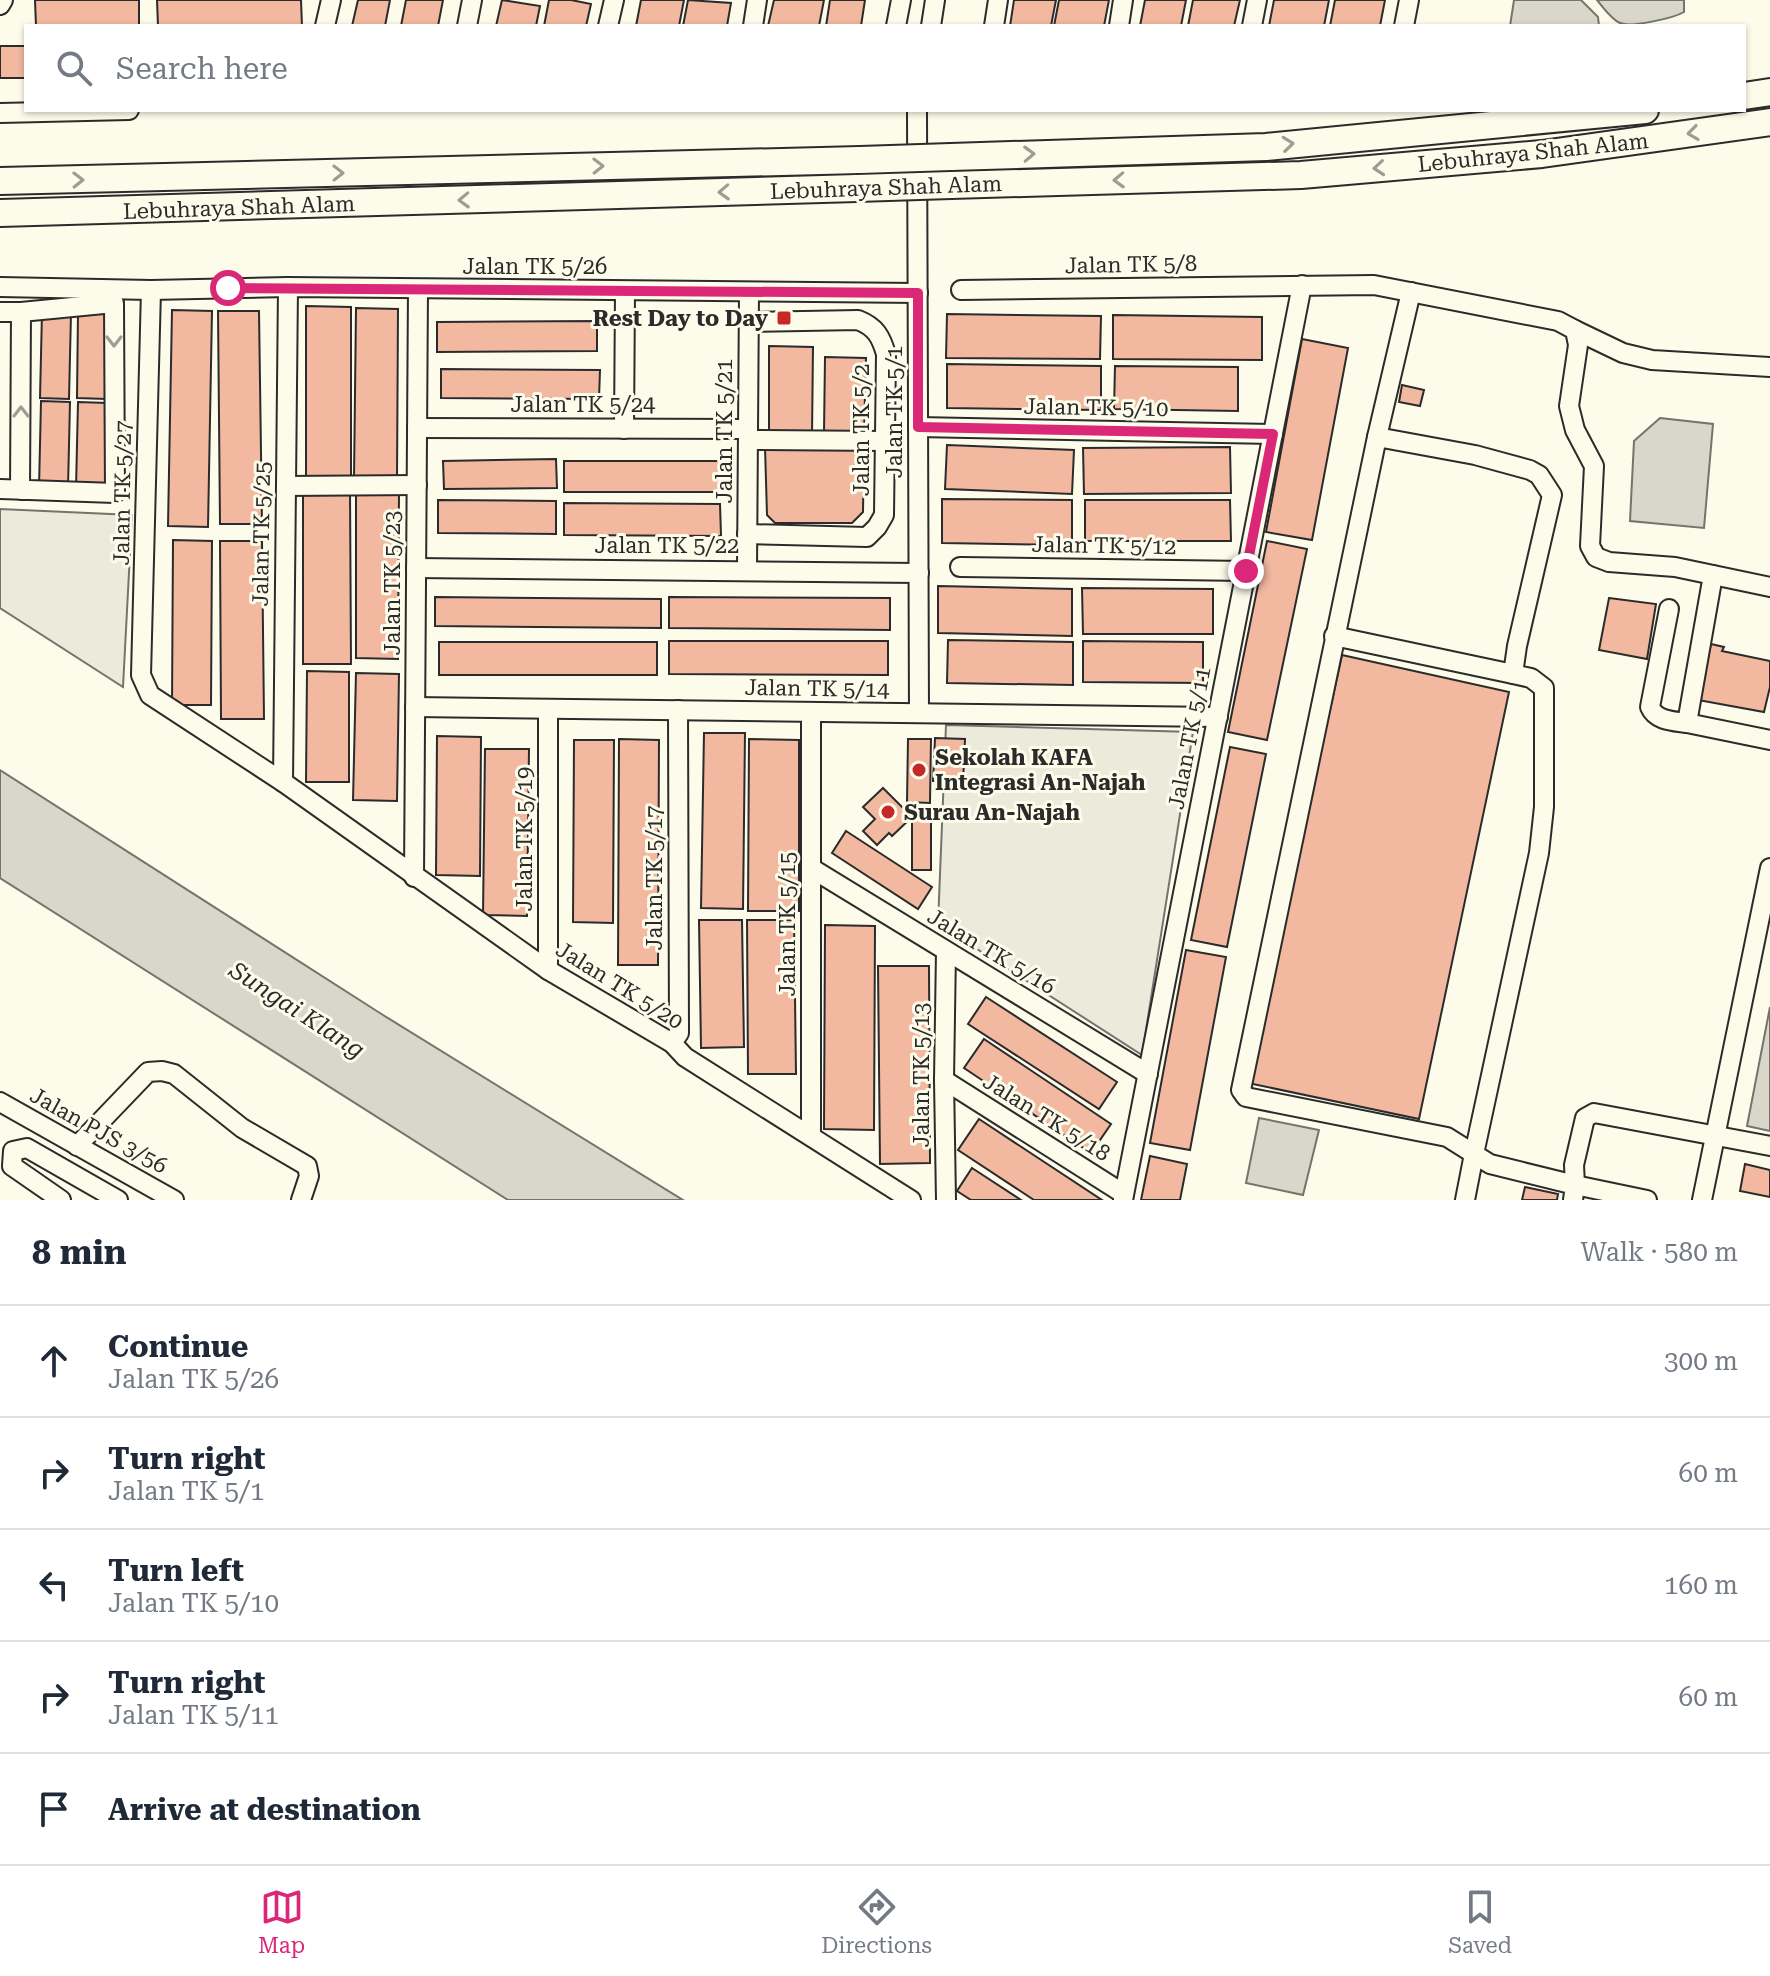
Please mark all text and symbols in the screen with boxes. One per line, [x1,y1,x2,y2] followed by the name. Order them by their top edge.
[24,24,1746,112] search box
[52,46,96,90] icon: search
[116,51,288,86] text: Search here
[1686,124,1700,141] one-way arrow
[1416,128,1650,177] street label: Lebuhraya Shah Alam
[1282,136,1295,153] one-way arrow
[1023,146,1035,163] one-way arrow
[592,158,605,175] one-way arrow
[1372,159,1385,176] one-way arrow
[332,165,345,182] one-way arrow
[72,171,85,189] one-way arrow
[770,171,1002,204] street label: Lebuhraya Shah Alam
[1112,172,1125,189] one-way arrow
[717,184,730,201] one-way arrow
[123,191,355,224] street label: Lebuhraya Shah Alam
[457,191,470,209] one-way arrow
[1065,251,1197,278] street label: Jalan TK 5/8
[463,254,607,279] street label: Jalan TK 5/26
[210,270,246,306] route start
[593,306,769,331] place label: Rest Day to Day
[775,309,793,327] marker: Rest Day to Day
[105,335,123,348] one-way arrow
[882,346,907,478] street label: Jalan TK 5/1
[712,359,737,503] street label: Jalan TK 5/21
[849,364,874,496] street label: Jalan TK 5/2
[511,392,656,417] street label: Jalan TK 5/24
[1023,394,1169,421] street label: Jalan TK 5/10
[12,405,30,418] one-way arrow
[109,420,136,566] street label: Jalan TK 5/27
[248,461,275,607] street label: Jalan TK 5/25
[380,511,405,655] street label: Jalan TK 5/23
[1031,532,1177,559] street label: Jalan TK 5/12
[595,533,739,558] street label: Jalan TK 5/22
[1228,553,1264,589] route end
[1163,665,1216,812] street label: Jalan TK 5/11
[744,675,890,702] street label: Jalan TK 5/14
[935,745,1146,795] place label: Sekolah KAFA Integrasi An-Najah
[910,761,928,779] marker: Sekolah KAFA Integrasi An-Najah
[512,767,537,911] street label: Jalan TK 5/19
[904,800,1080,825] place label: Surau An-Najah
[879,803,897,821] marker: Surau An-Najah
[642,806,667,950] street label: Jalan TK 5/17
[775,852,800,996] street label: Jalan TK 5/15
[923,903,1060,999] street label: Jalan TK 5/16
[552,936,688,1034] street label: Jalan TK 5/20
[224,955,370,1064] water label: Sungai Klang
[909,1003,934,1147] street label: Jalan TK 5/13
[979,1068,1115,1166] street label: Jalan TK 5/18
[26,1082,172,1179] street label: Jalan PJS 3/56
[32,1232,127,1272] text: 8 min
[1580,1237,1738,1267] text: Walk · 580 m
[108,1329,248,1364] text: Continue
[32,1339,76,1383] icon: ahead
[1664,1346,1738,1376] text: 300 m
[108,1364,279,1394] text: Jalan TK 5/26
[108,1441,265,1476] text: Turn right
[32,1451,76,1495] icon: right
[1679,1458,1738,1488] text: 60 m
[108,1476,265,1506] text: Jalan TK 5/1
[108,1553,244,1588] text: Turn left
[32,1563,76,1607] icon: left
[1664,1570,1738,1600] text: 160 m
[108,1588,279,1618] text: Jalan TK 5/10
[108,1665,265,1700] text: Turn right
[32,1675,76,1719] icon: right
[1679,1682,1738,1712] text: 60 m
[108,1700,279,1730] text: Jalan TK 5/11
[32,1787,76,1831] icon: arrive
[108,1792,421,1827] text: Arrive at destination
[258,1885,305,1958] tab: Map
[821,1885,932,1958] tab: Directions
[1448,1885,1512,1958] tab: Saved

